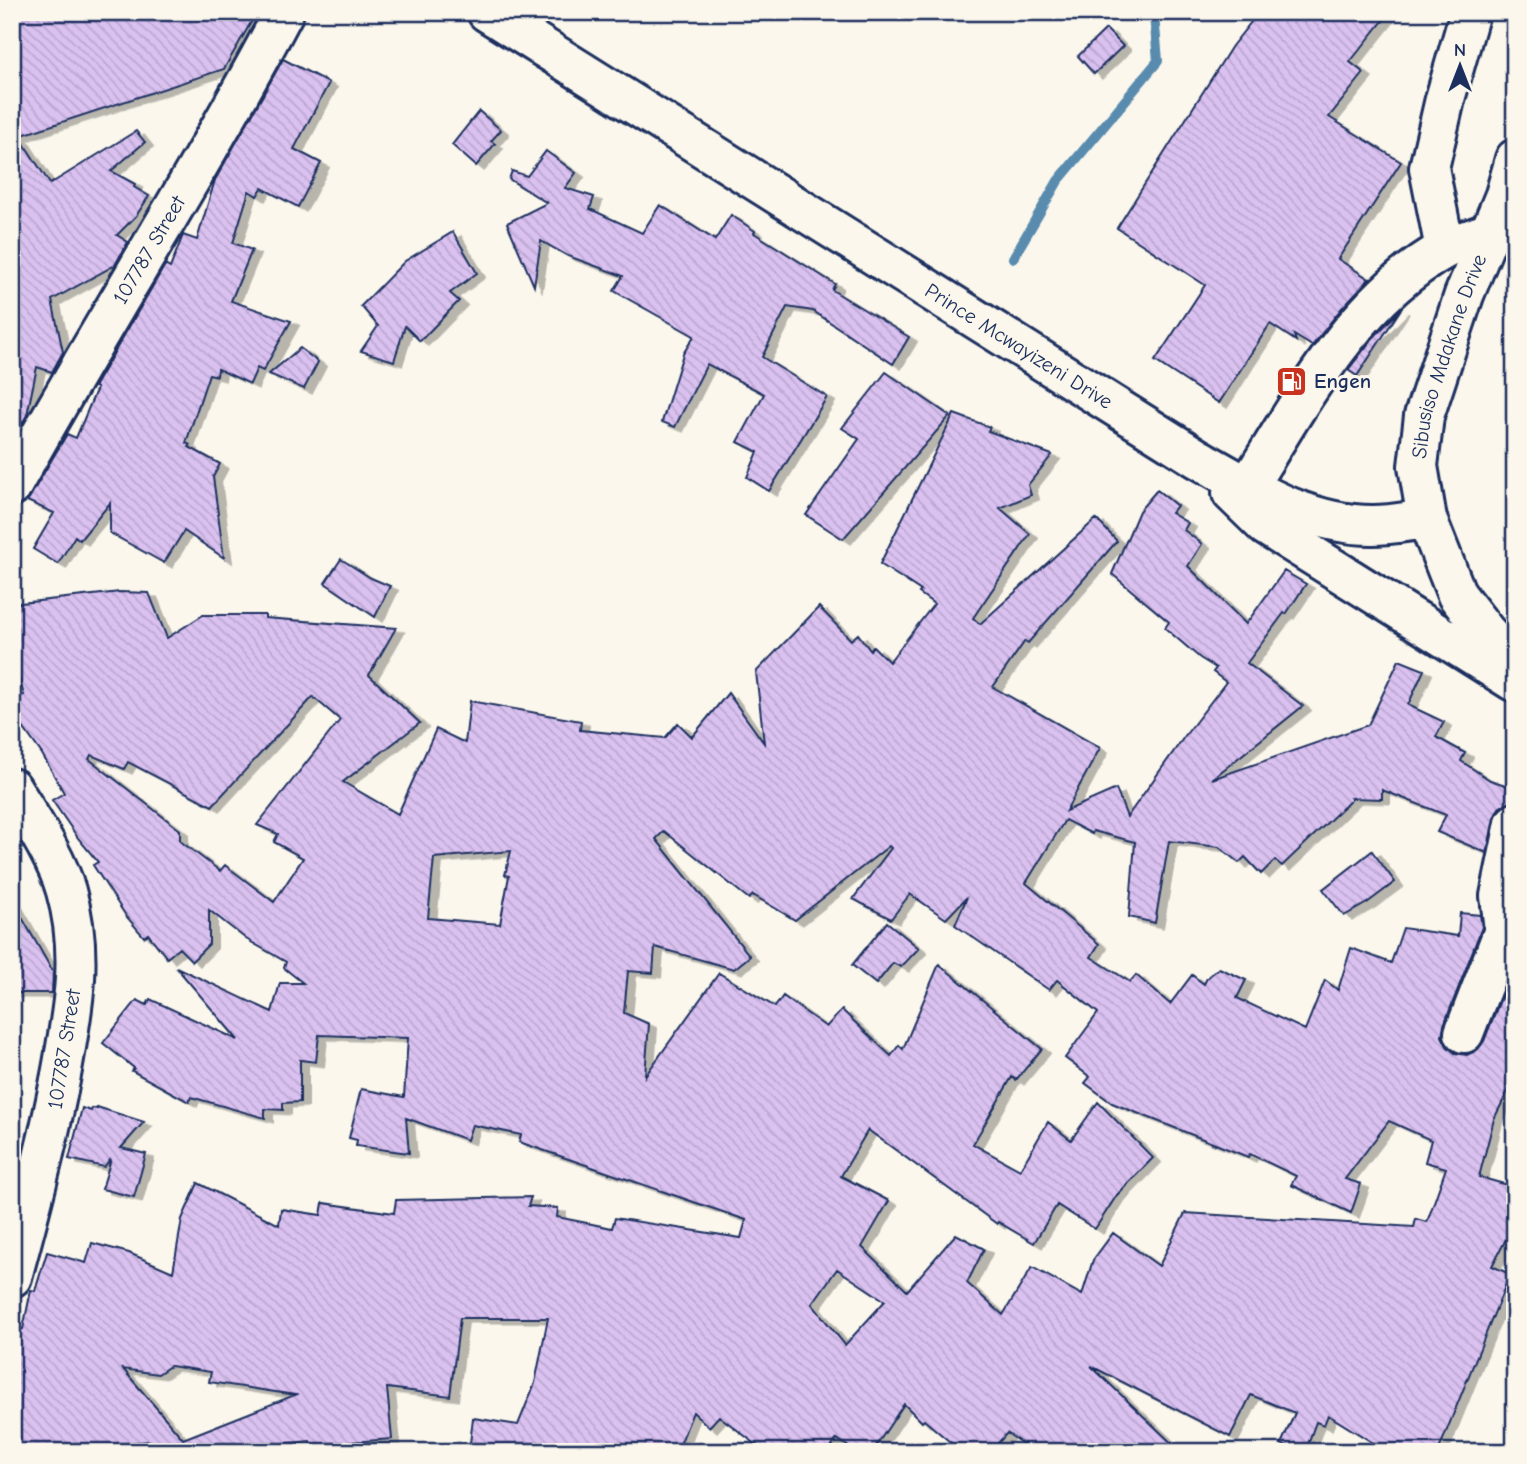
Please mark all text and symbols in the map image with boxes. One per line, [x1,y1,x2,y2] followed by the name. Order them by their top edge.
[1426,32,1496,102] north arrow
[1454,39,1466,61] text: N
[108,191,191,308] street label: 107787 Street
[1407,251,1491,460] street label: Sibusiso Mdakane Drive
[921,278,1117,414] street label: Prince Mcwayizeni Drive
[1274,364,1308,398] fuel station icon: Engen
[1314,369,1371,393] place label: Engen
[43,986,85,1111] street label: 107787 Street

